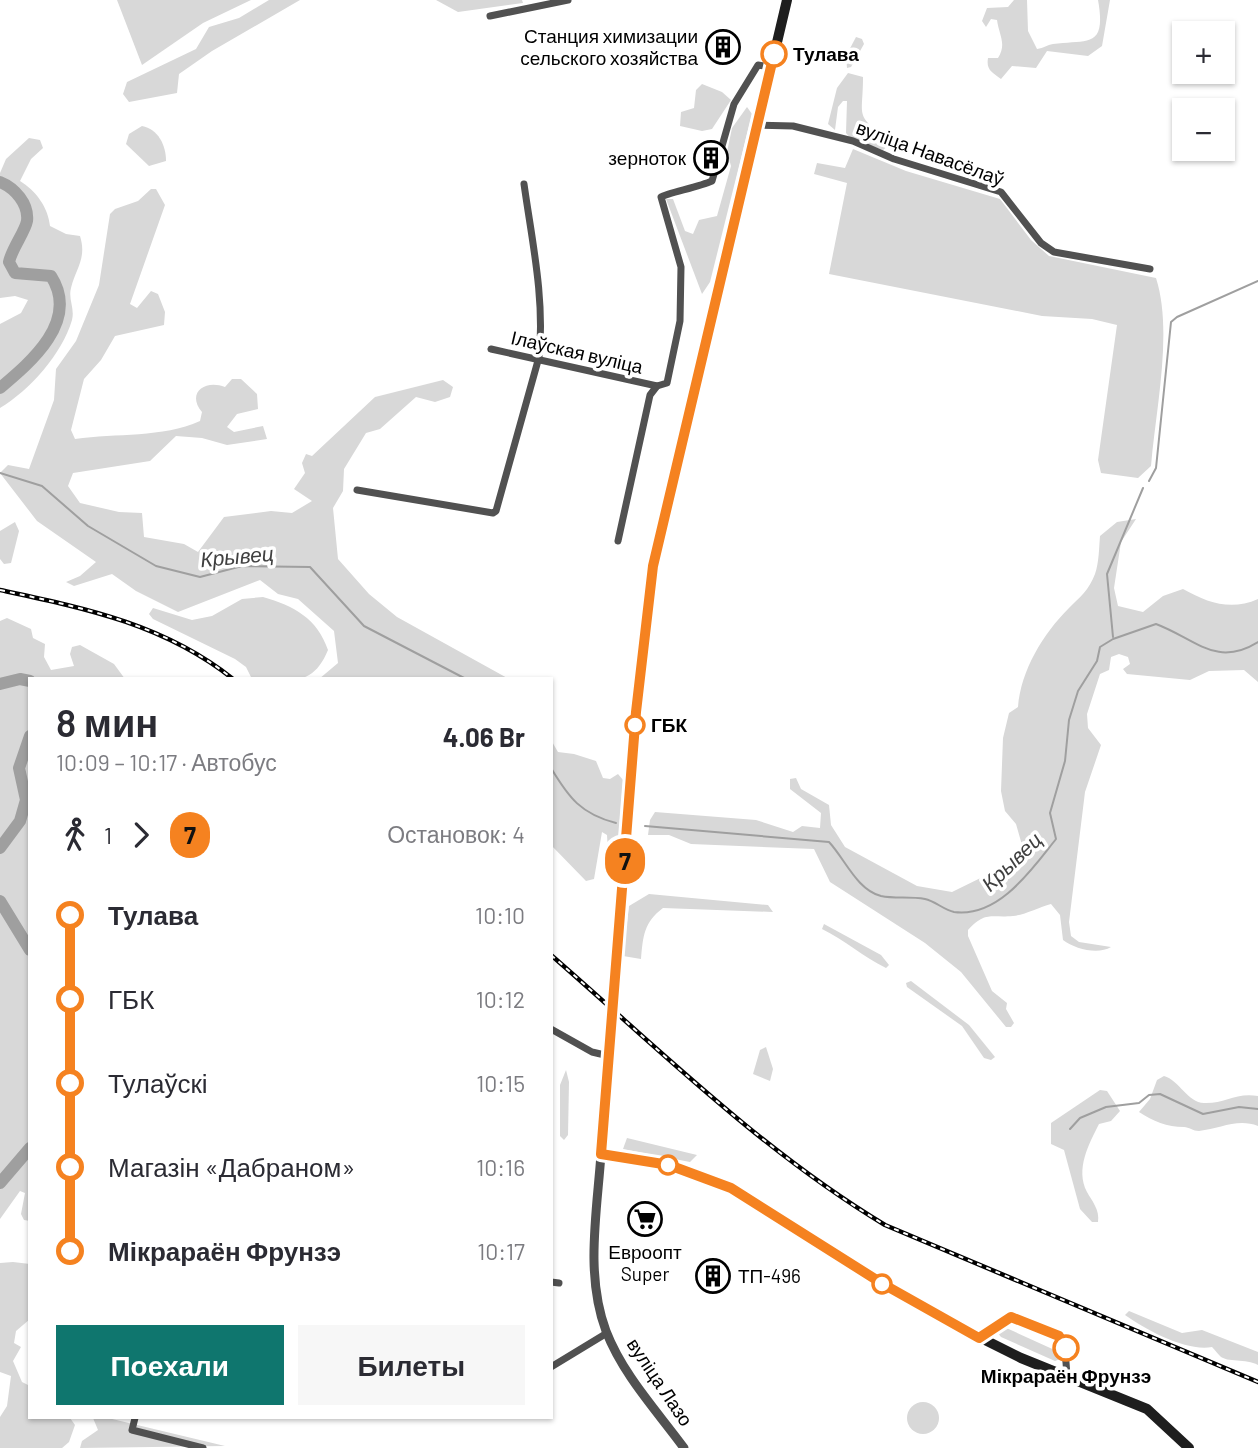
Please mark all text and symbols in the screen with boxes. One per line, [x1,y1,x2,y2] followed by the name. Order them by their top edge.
[1172,21,1235,161] map controls
[1172,21,1235,84] button: +
[520,24,698,69] place label: Станция химизации сельского хозяйства
[704,28,742,66] building icon: Станция химизации сельского хозяйства
[761,41,787,67] marker: Тулава
[793,42,859,65] place label: Тулава
[1172,98,1235,161] button: −
[853,115,1008,190] street label: вуліца Навасёлаў
[692,139,730,177] building icon: зерноток
[608,146,687,169] place label: зерноток
[509,325,646,378] street label: Ілаўская вуліца
[199,540,275,571] water label: Крывец
[56,699,158,745] text: 8 мин
[651,713,687,736] place label: ГБК
[625,715,645,735] marker: ГБК
[443,721,525,752] text: 4.06 Br
[56,748,277,776] text: 10:09 – 10:17 · Автобус
[56,816,94,854] icon: walk
[122,816,160,854] icon: forward
[184,820,196,849] text: 7
[387,820,525,848] text: Остановок: 4
[104,821,112,849] text: 1
[976,826,1046,896] water label: Крывец
[602,838,648,884] line badge: 7
[619,846,631,875] text: 7
[108,899,198,930] text: Тулава
[475,901,525,929] text: 10:10
[108,983,154,1014] text: ГБК
[476,985,525,1013] text: 10:12
[108,1067,208,1098] text: Тулаўскі
[476,1069,525,1097] text: 10:15
[108,1151,355,1182] text: Магазін «Дабраном»
[476,1153,525,1181] text: 10:16
[658,1155,678,1175] unlabelled marker
[626,1200,664,1238] supermarket icon: Евроопт Super
[108,1235,341,1266] text: Мікрараён Фрунзэ
[477,1237,525,1265] text: 10:17
[608,1240,682,1285] place label: Евроопт Super
[694,1257,732,1295] building icon: ТП-496
[738,1264,801,1287] place label: ТП-496
[872,1274,892,1294] unlabelled marker
[56,1325,284,1405] button: Поехали
[298,1325,525,1405] button: Билеты
[623,1333,698,1430] street label: вуліца Лазо
[1053,1335,1079,1361] marker: Мікрараён Фрунзэ
[981,1364,1151,1387] place label: Мікрараён Фрунзэ

